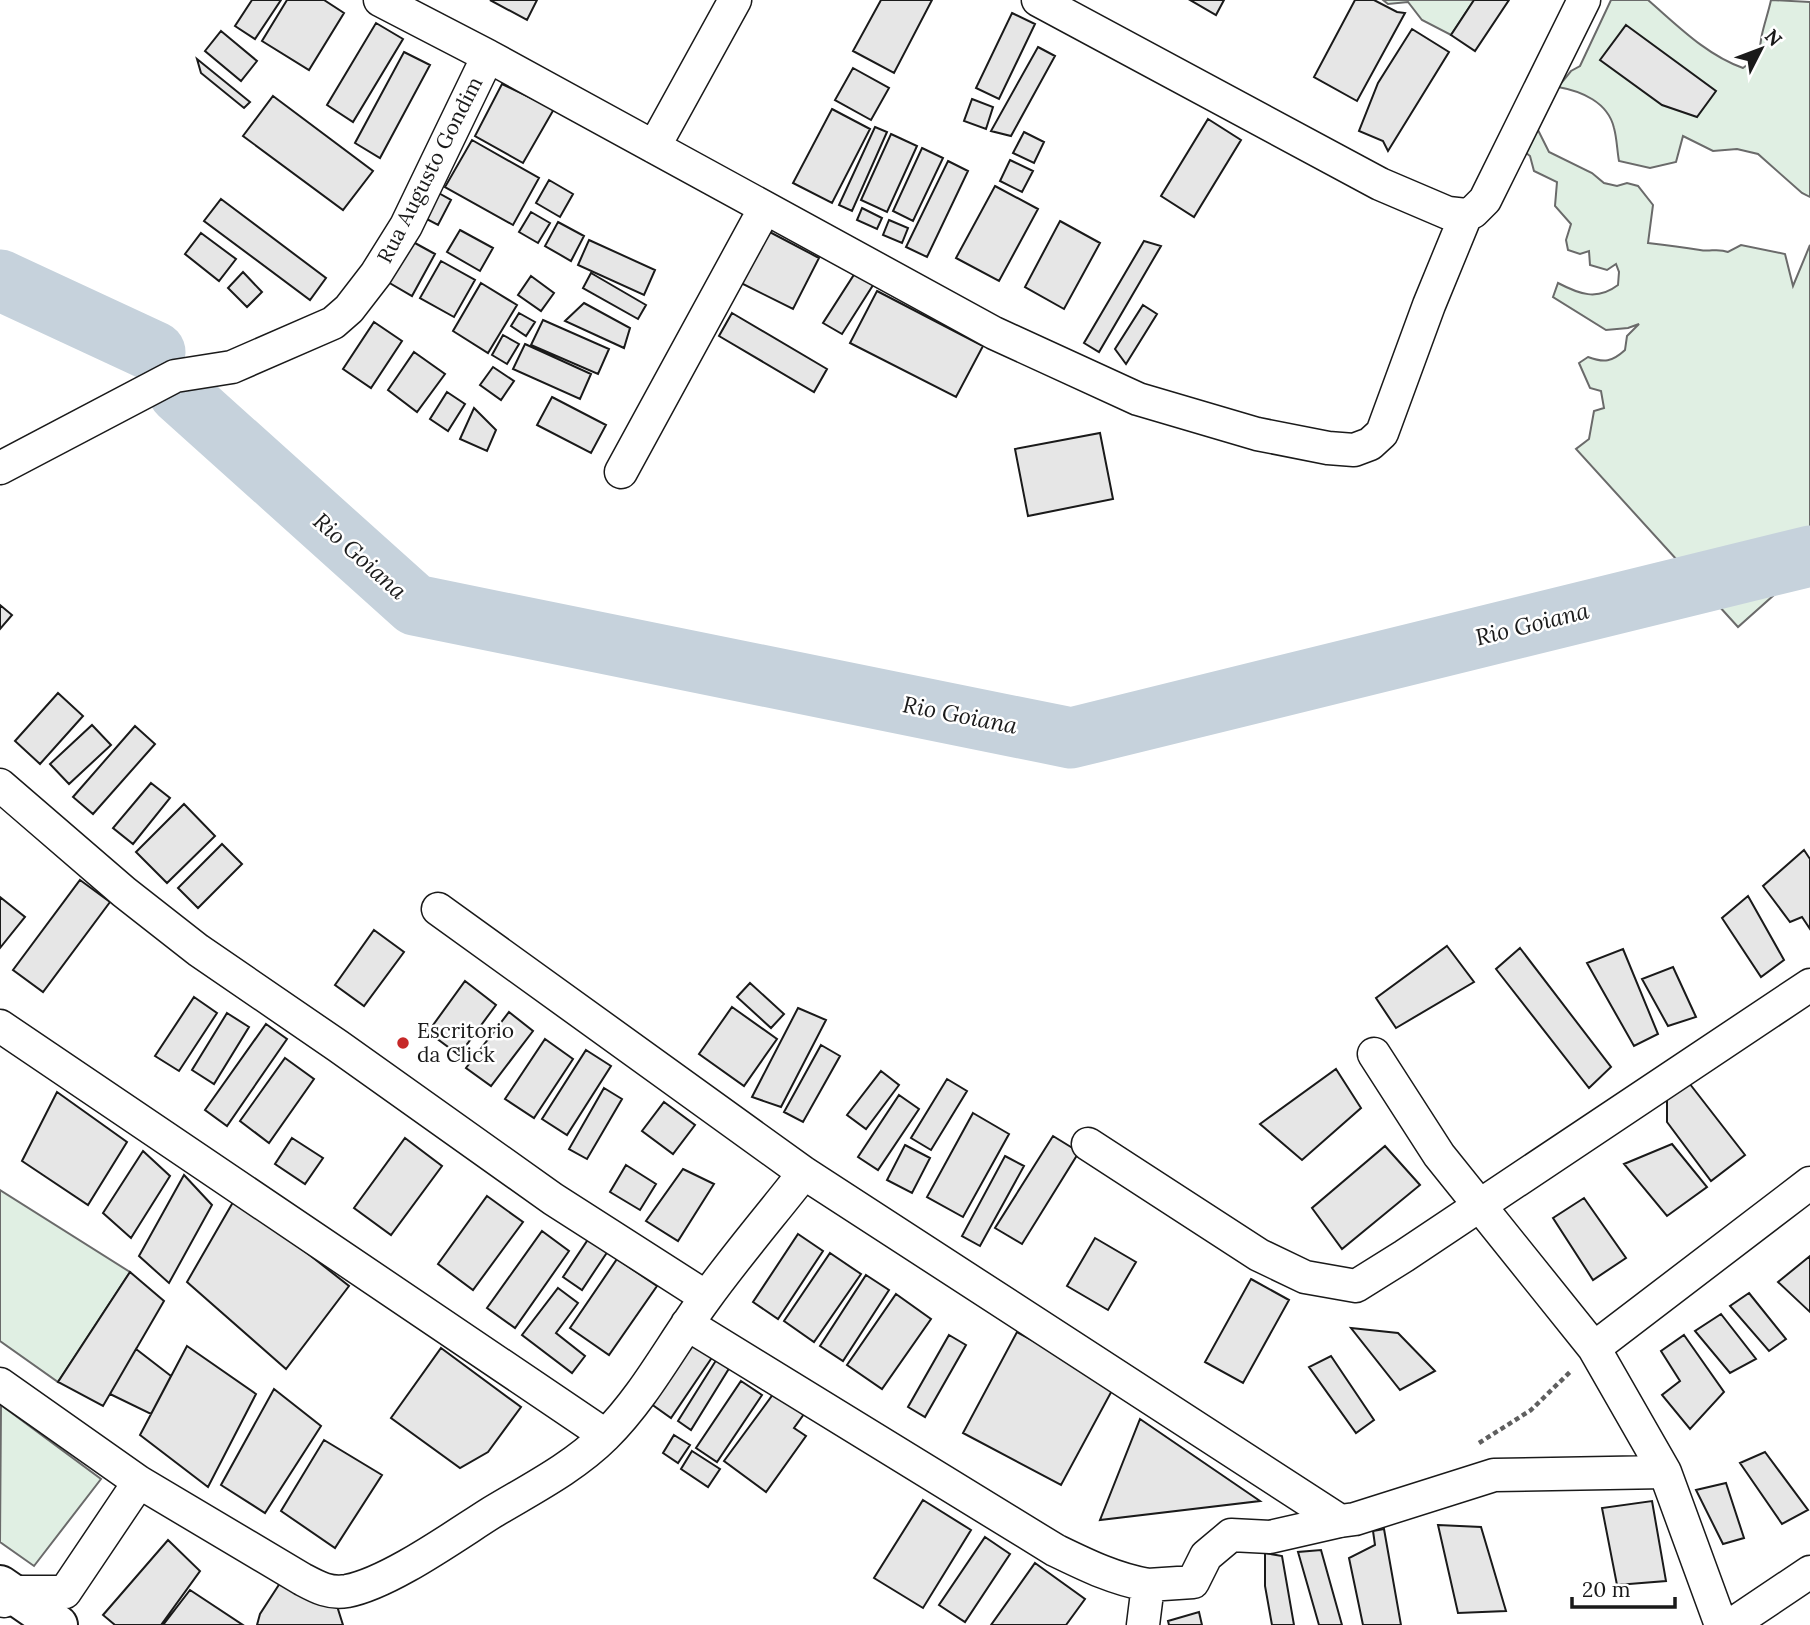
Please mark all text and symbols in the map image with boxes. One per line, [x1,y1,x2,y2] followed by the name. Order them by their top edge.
[1726,14,1796,84] north arrow
[1760,24,1788,51] text: N
[371,72,488,268] street label: Rua Augusto Gondim
[308,506,413,605] water label: Rio Goiana
[1472,595,1592,652] water label: Rio Goiana
[900,689,1020,740] water label: Rio Goiana
[417,1017,514,1068] place label: Escritorio da Click
[395,1035,411,1051] marker: Escritorio da Click
[1572,1566,1675,1610] scale bar
[1582,1576,1631,1603] text: 20 m

